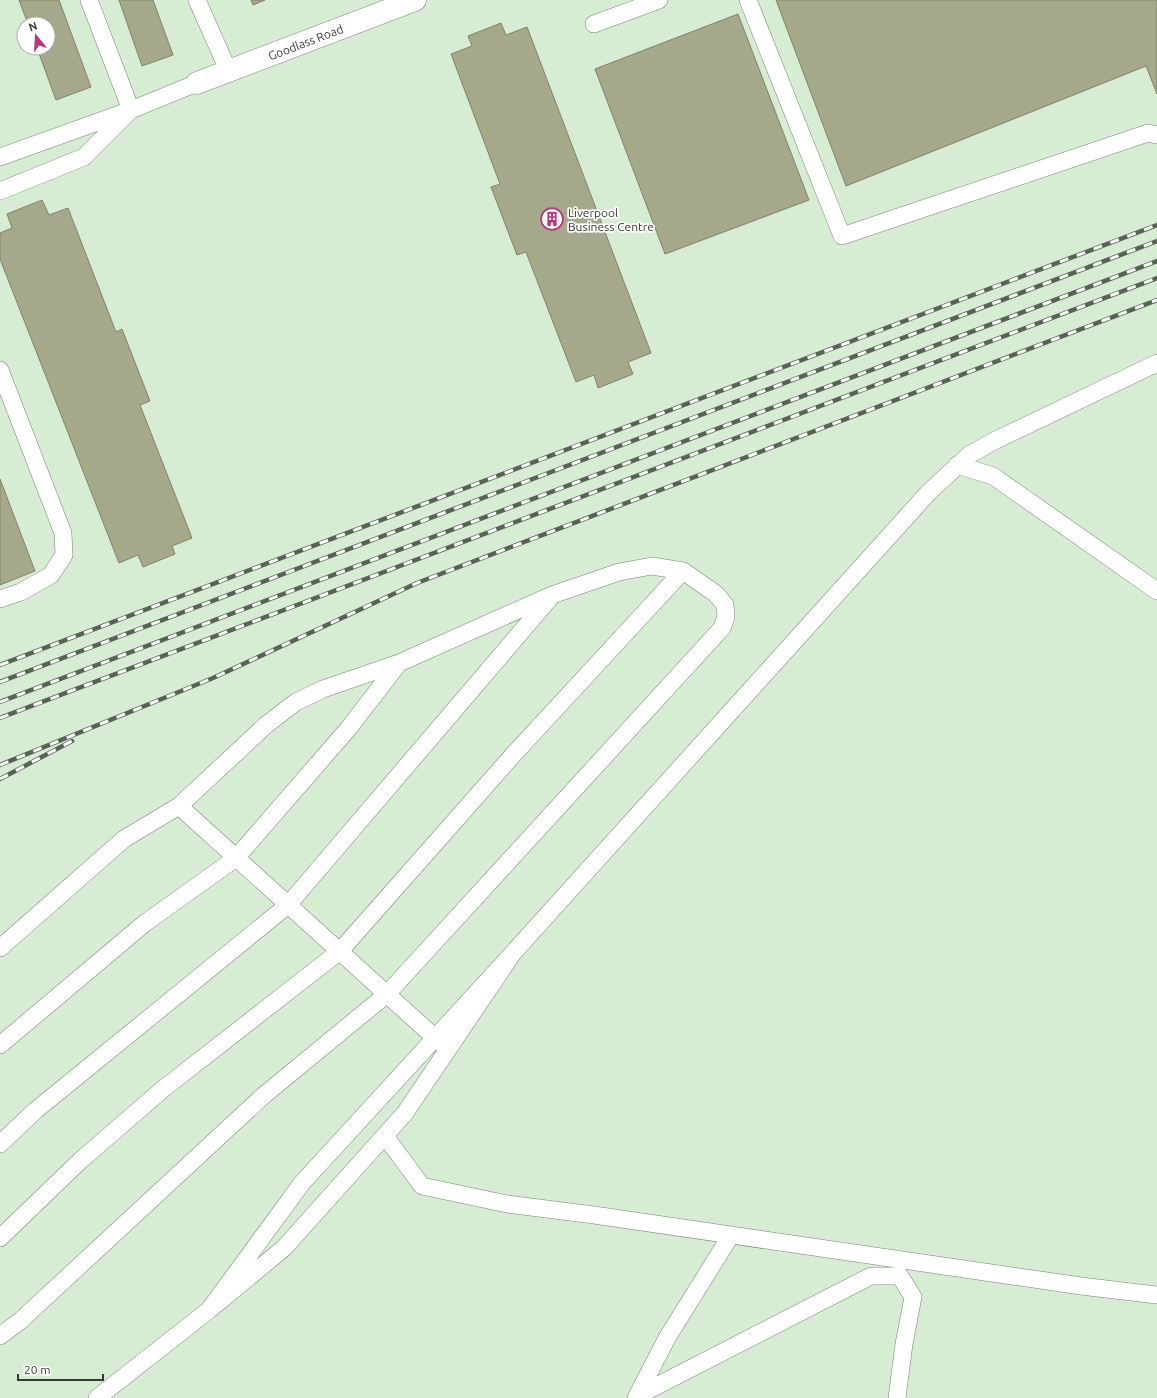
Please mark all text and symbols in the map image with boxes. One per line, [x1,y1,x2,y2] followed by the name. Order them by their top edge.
[16,16,56,56] north arrow
[27,20,39,33] text: N
[266,22,345,62] street label: Goodlass Road
[539,206,565,232] building icon: Liverpool Business Centre
[568,206,654,233] place label: Liverpool Business Centre
[18,1356,103,1382] scale bar
[24,1363,51,1376] text: 20 m

